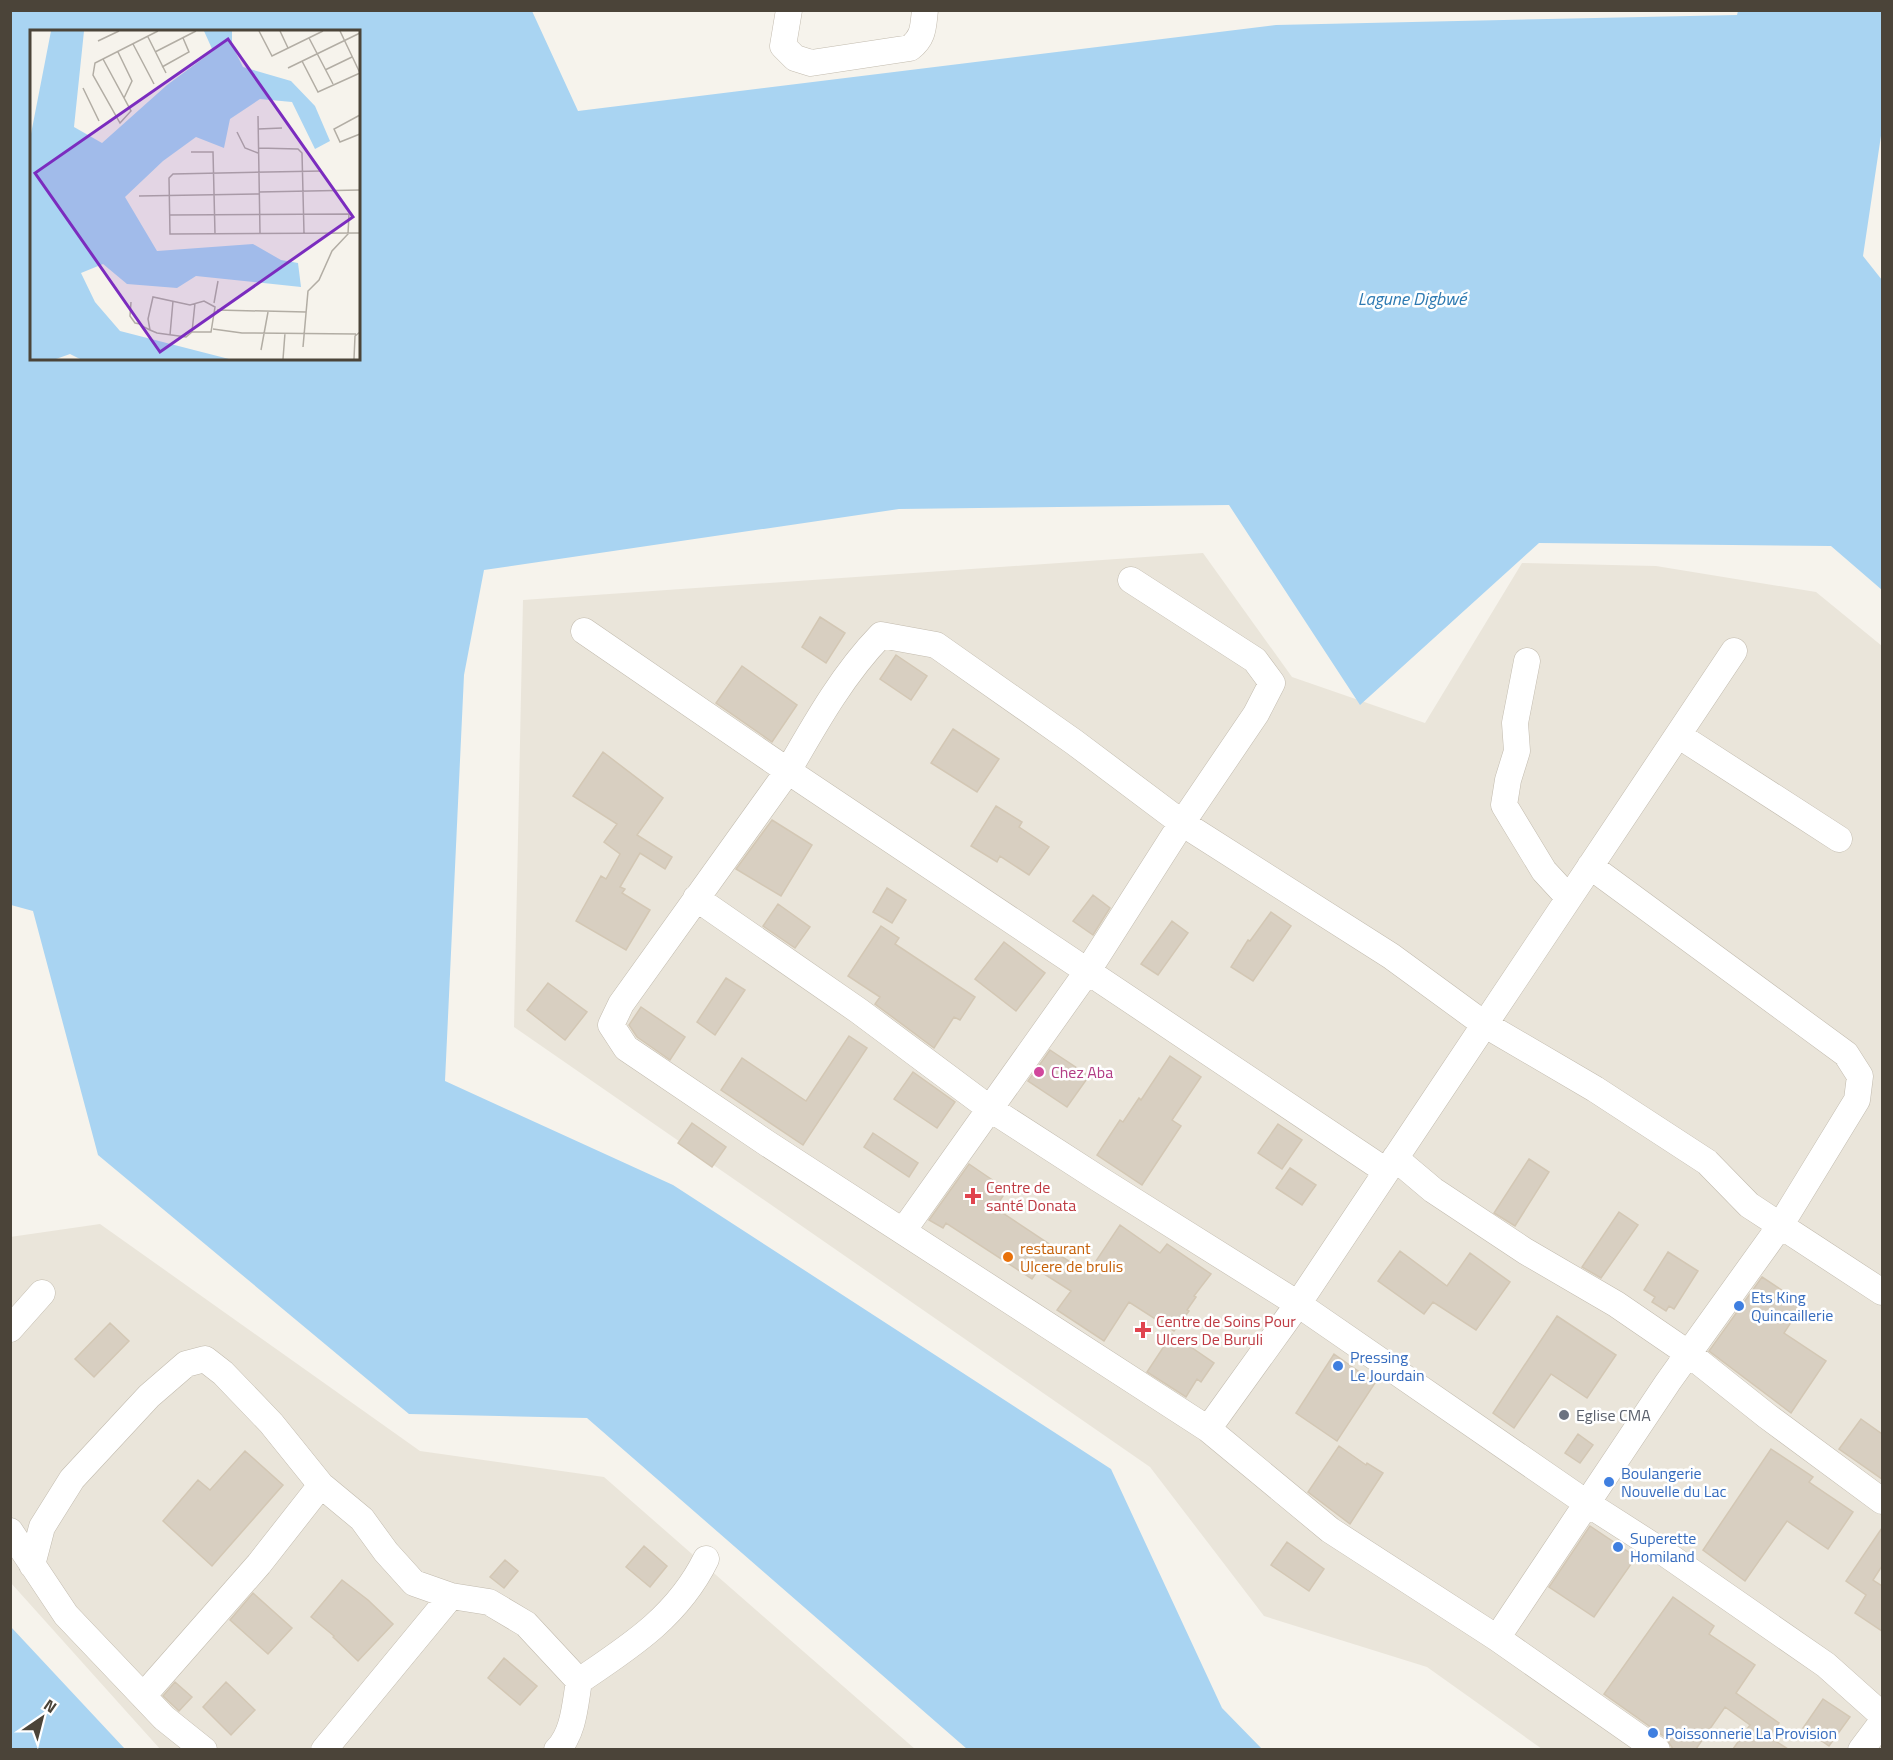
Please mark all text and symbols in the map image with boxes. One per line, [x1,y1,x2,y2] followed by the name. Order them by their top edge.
[30,30,360,360] inset map
[1358,285,1468,312] water label: Lagune Digbwé
[1051,1060,1113,1084] place label: Chez Aba
[1032,1065,1046,1079] marker: Chez Aba
[986,1175,1076,1217] place label: Centre de santé Donata
[964,1187,982,1205] marker: Centre de santé Donata
[1020,1236,1123,1278] place label: restaurant Ulcere de brulis
[1001,1250,1015,1264] marker: restaurant Ulcere de brulis
[1751,1285,1833,1327] place label: Ets King Quincaillerie
[1732,1299,1746,1313] marker: Ets King Quincaillerie
[1156,1309,1296,1351] place label: Centre de Soins Pour Ulcers De Buruli
[1134,1321,1152,1339] marker: Centre de Soins Pour Ulcers De Buruli
[1350,1345,1425,1387] place label: Pressing Le Jourdain
[1331,1359,1345,1373] marker: Pressing Le Jourdain
[1576,1403,1651,1427] place label: Eglise CMA
[1557,1408,1571,1422] marker: Eglise CMA
[1621,1461,1726,1503] place label: Boulangerie Nouvelle du Lac
[1602,1475,1616,1489] marker: Boulangerie Nouvelle du Lac
[1630,1526,1696,1568] place label: Superette Homiland
[1611,1540,1625,1554] marker: Superette Homiland
[12,1688,72,1748] north arrow
[39,1693,62,1719] text: N
[1665,1721,1837,1745] place label: Poissonnerie La Provision
[1646,1726,1660,1740] marker: Poissonnerie La Provision

